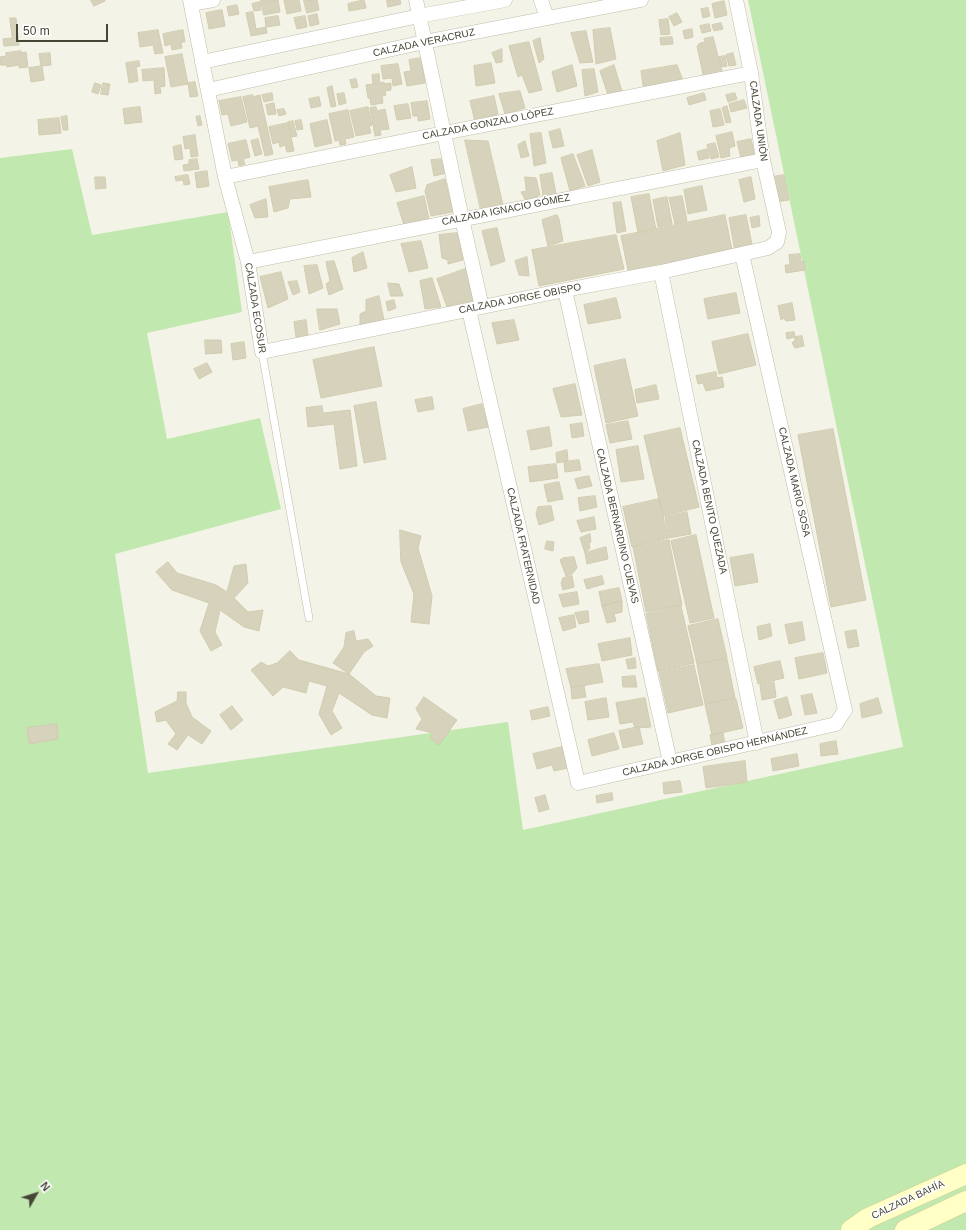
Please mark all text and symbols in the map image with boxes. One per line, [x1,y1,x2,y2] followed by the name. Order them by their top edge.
[18,16,110,42] scale bar
[23,24,50,38] text: 50 m
[372,26,476,60] street label: CALZADA VERACRUZ
[746,80,770,162] street label: CALZADA UNIÓN
[421,105,555,143] street label: CALZADA GONZALO LÓPEZ
[441,192,571,228] street label: CALZADA IGNACIO GÓMEZ
[242,262,268,354] street label: CALZADA ECOSUR
[458,281,582,317] street label: CALZADA JORGE OBISPO
[776,426,812,538] street label: CALZADA MARIO SOSA
[689,439,729,575] street label: CALZADA BENITO QUEZADA
[593,447,641,605] street label: CALZADA BERNARDINO CUEVAS
[504,487,542,605] street label: CALZADA FRATERNIDAD
[621,725,809,779] street label: CALZADA JORGE OBISPO HERNÁNDEZ
[16,1174,56,1214] north arrow
[870,1178,946,1222] street label: CALZADA BAHÍA
[38,1180,52,1193] text: N

